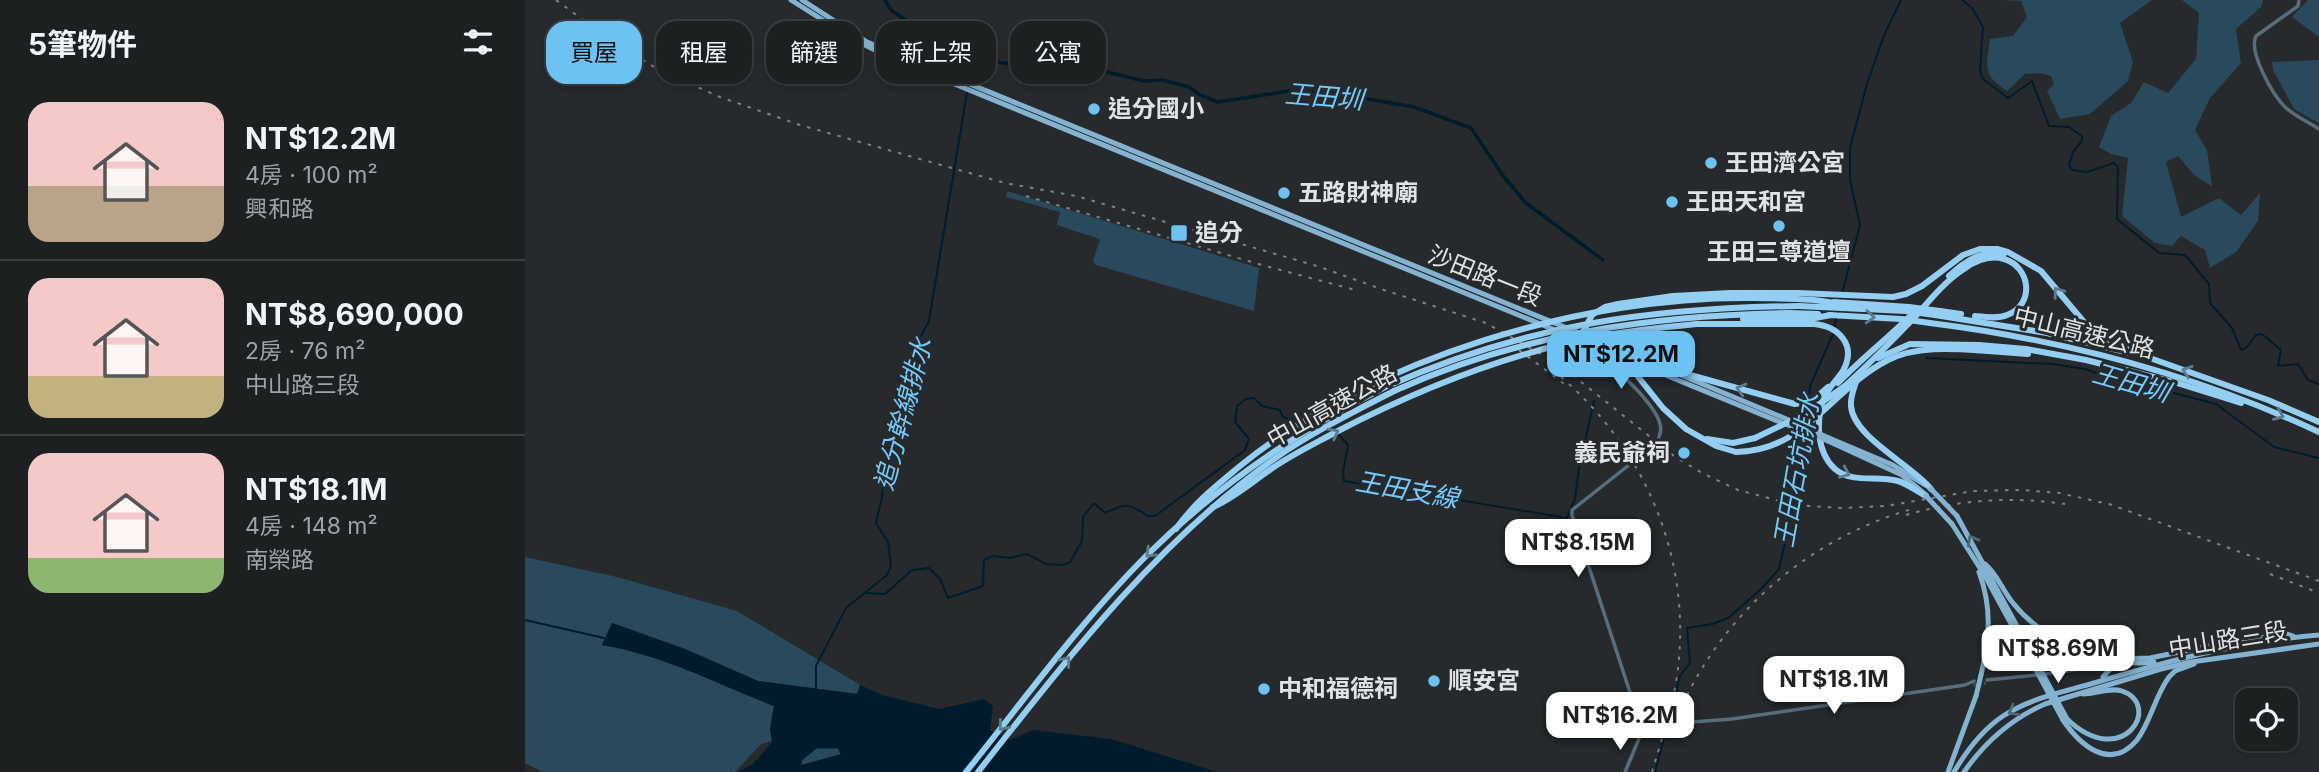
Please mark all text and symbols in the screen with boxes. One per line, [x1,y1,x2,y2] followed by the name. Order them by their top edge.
[546,21,642,84] chip: 買屋
[656,21,752,84] chip: 租屋
[766,21,862,84] chip: 篩選
[876,21,996,84] chip: 新上架
[1010,21,1106,84] chip: 公寓
[459,23,497,61] icon: filters
[28,26,137,62] text: 5筆物件
[1284,78,1368,116] water label: 王田圳
[1108,94,1204,123] place label: 追分國小
[1086,101,1102,117] marker: 追分國小
[245,120,396,156] text: NT$12.2M
[84,130,168,214] icon: home
[1725,148,1845,177] place label: 王田濟公宮
[1703,155,1719,171] marker: 王田濟公宮
[245,161,378,189] text: 4房 · 100 m²
[1298,178,1418,207] place label: 五路財神廟
[1276,185,1292,201] marker: 五路財神廟
[1686,187,1806,216] place label: 王田天和宮
[1664,194,1680,210] marker: 王田天和宮
[245,195,314,223] text: 興和路
[1195,218,1243,247] place label: 追分
[1771,218,1787,234] marker: 王田三尊道壇
[1169,223,1189,243] marker: 追分
[1707,237,1851,266] place label: 王田三尊道壇
[1424,240,1546,311] street label: 沙田路一段
[2054,287,2066,300] one-way arrow
[245,296,464,332] text: NT$8,690,000
[2011,301,2157,364] street label: 中山高速公路
[84,306,168,390] icon: home
[1865,309,1876,324] one-way arrow
[1549,332,1693,391] pin: NT$12.2M
[867,334,938,493] water label: 追分幹線排水
[245,337,365,365] text: 2房 · 76 m²
[1563,340,1679,368] text: NT$12.2M
[2089,357,2177,409] water label: 王田圳
[1262,358,1402,453] street label: 中山高速公路
[2181,365,2194,379] one-way arrow
[245,371,360,399] text: 中山路三段
[1735,382,1747,397] one-way arrow
[1768,389,1825,549] water label: 王田石坑排水
[2273,406,2285,420] one-way arrow
[1327,428,1339,442] one-way arrow
[1574,438,1670,467] place label: 義民爺祠
[1676,445,1692,461] marker: 義民爺祠
[1353,465,1464,514] water label: 王田支線
[1838,465,1850,479] one-way arrow
[245,471,388,507] text: NT$18.1M
[84,481,168,565] icon: home
[245,512,378,540] text: 4房 · 148 m²
[1506,520,1650,579] pin: NT$8.15M
[1521,528,1635,556] text: NT$8.15M
[1967,534,1980,547] one-way arrow
[1146,544,1159,557] one-way arrow
[245,546,314,574] text: 南榮路
[2166,616,2289,663] street label: 中山路三段
[1986,626,2130,685] pin: NT$8.69M
[1998,634,2118,662] text: NT$8.69M
[1057,656,1070,668] one-way arrow
[1762,656,1906,716] pin: NT$18.1M
[1779,665,1889,693] text: NT$18.1M
[1448,666,1520,695] place label: 順安宮
[1426,673,1442,689] marker: 順安宮
[1278,674,1398,703] place label: 中和福德祠
[1256,681,1272,697] marker: 中和福德祠
[2235,688,2298,751] map controls
[2235,688,2298,751] button: locate
[1548,692,1692,752] pin: NT$16.2M
[1562,701,1678,729] text: NT$16.2M
[2008,703,2020,716] one-way arrow
[999,717,1011,730] one-way arrow

